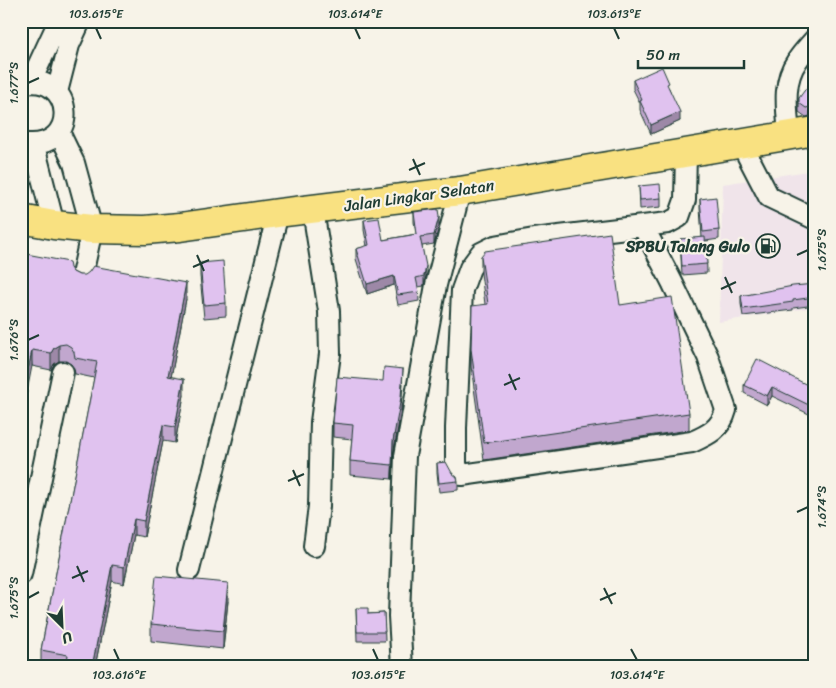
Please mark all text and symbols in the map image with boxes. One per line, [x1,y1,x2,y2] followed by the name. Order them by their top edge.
[69,3,124,25] text: 103.615°E
[328,3,383,25] text: 103.614°E
[587,3,642,25] text: 103.613°E
[638,38,745,70] scale bar
[646,42,681,68] text: 50 m
[3,62,25,104] text: 1.677°S
[341,171,496,221] street label: Jalan Lingkar Selatan
[811,228,833,271] text: 1.675°S
[624,232,751,261] place label: SPBU Talang Gulo
[755,233,781,259] fuel station icon: SPBU Talang Gulo
[3,319,25,361] text: 1.676°S
[811,485,833,528] text: 1.674°S
[3,576,25,619] text: 1.675°S
[38,600,88,650] north arrow
[57,624,76,651] text: U
[92,664,147,686] text: 103.616°E
[351,664,406,686] text: 103.615°E
[610,664,665,686] text: 103.614°E

